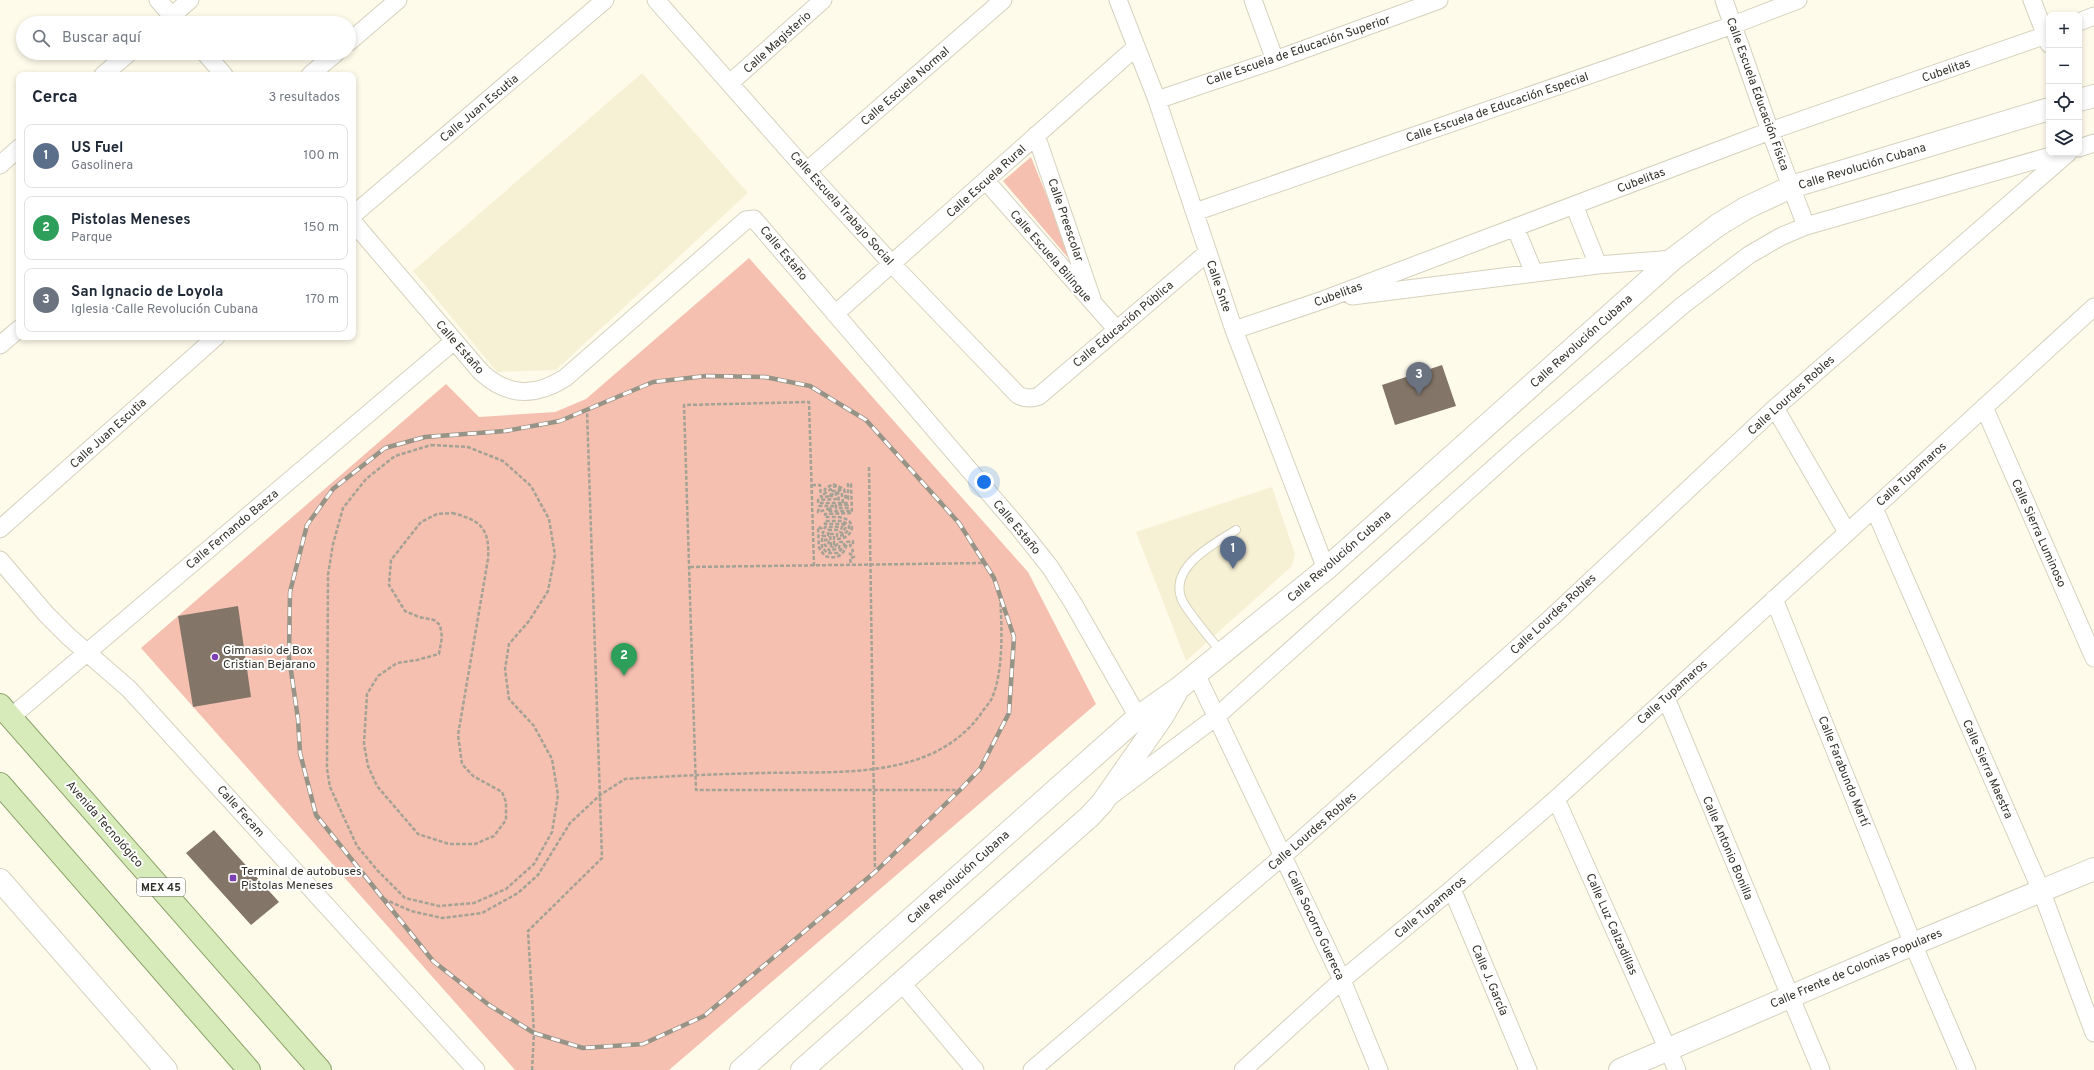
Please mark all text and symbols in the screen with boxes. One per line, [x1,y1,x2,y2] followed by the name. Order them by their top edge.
[740,8,815,77] street label: Calle Magisterio
[1204,12,1393,90] street label: Calle Escuela de Educación Superior
[2046,12,2082,156] map controls
[2046,12,2082,48] button: +
[1722,15,1792,173] street label: Calle Escuela Educación Física
[16,16,356,60] search box
[30,27,52,49] icon: search
[62,29,141,48] text: Buscar aquí
[858,44,953,130] street label: Calle Escuela Normal
[2046,48,2082,84] button: −
[1920,55,1973,87] street label: Cubelitas
[1404,69,1591,147] street label: Calle Escuela de Educación Especial
[437,71,522,146] street label: Calle Juan Escutia
[2046,84,2082,120] button: locate
[32,87,78,109] text: Cerca
[268,90,340,106] text: 3 resultados
[2046,120,2082,156] button: layers
[71,139,123,158] text: US Fuel
[1797,140,1928,194] street label: Calle Revolución Cubana
[943,142,1030,222] street label: Calle Escuela Rural
[43,148,49,164] text: 1
[303,148,339,164] text: 100 m
[786,148,897,269] street label: Calle Escuela Trabajo Social
[71,158,133,174] text: Gasolinera
[1615,164,1668,197] street label: Cubelitas
[1043,177,1087,264] street label: Calle Preescolar
[1006,207,1095,306] street label: Calle Escuela Bilingue
[71,211,191,230] text: Pistolas Meneses
[42,220,50,236] text: 2
[304,220,339,236] text: 150 m
[756,223,811,284] street label: Calle Estaño
[71,230,112,246] text: Parque
[1202,258,1234,315] street label: Calle Snte
[1070,278,1177,372] street label: Calle Educación Pública
[1312,279,1365,311] street label: Cubelitas
[71,283,223,302] text: San Ignacio de Loyola
[1527,291,1636,392] street label: Calle Revolución Cubana
[42,292,50,308] text: 3
[305,292,339,308] text: 170 m
[71,302,258,318] text: Iglesia · Calle Revolución Cubana
[431,317,487,378] street label: Calle Estaño
[1745,352,1839,439] street label: Calle Lourdes Robles
[1406,362,1432,395] pin: 3
[67,395,150,472] street label: Calle Juan Escutia
[1873,439,1950,511] street label: Calle Tupamaros
[974,472,994,492] your location
[2007,477,2069,590] street label: Calle Sierra Luminoso
[183,486,282,573] street label: Calle Fernando Baeza
[989,497,1044,558] street label: Calle Estaño
[1284,507,1395,606] street label: Calle Revolución Cubana
[1220,536,1246,569] pin: 1
[1507,571,1600,659] street label: Calle Lourdes Robles
[223,643,316,673] place label: Gimnasio de Box Cristian Bejarano
[611,643,637,676] pin: 2
[210,652,220,662] marker: Gimnasio de Box Cristian Bejarano
[1634,657,1711,729] street label: Calle Tupamaros
[1814,714,1873,830] street label: Calle Farabundo Martí
[1958,717,2016,822] street label: Calle Sierra Maestra
[62,778,147,872] street label: Avenida Tecnológico
[213,782,268,841] street label: Calle Fecam
[1265,789,1360,875] street label: Calle Lourdes Robles
[1698,794,1756,903] street label: Calle Antonio Bonilla
[904,827,1013,928] street label: Calle Revolución Cubana
[241,864,362,894] place label: Terminal de autobuses Pistolas Meneses
[1283,868,1348,983] street label: Calle Socorro Guereca
[1581,871,1641,978] street label: Calle Luz Calzadillas
[228,873,238,883] marker: Terminal de autobuses Pistolas Meneses
[1391,873,1470,943] street label: Calle Tupamaros
[137,878,185,896] road number: MEX 45
[1768,925,1945,1012] street label: Calle Frente de Colonias Populares
[1467,942,1511,1018] street label: Calle J. García

